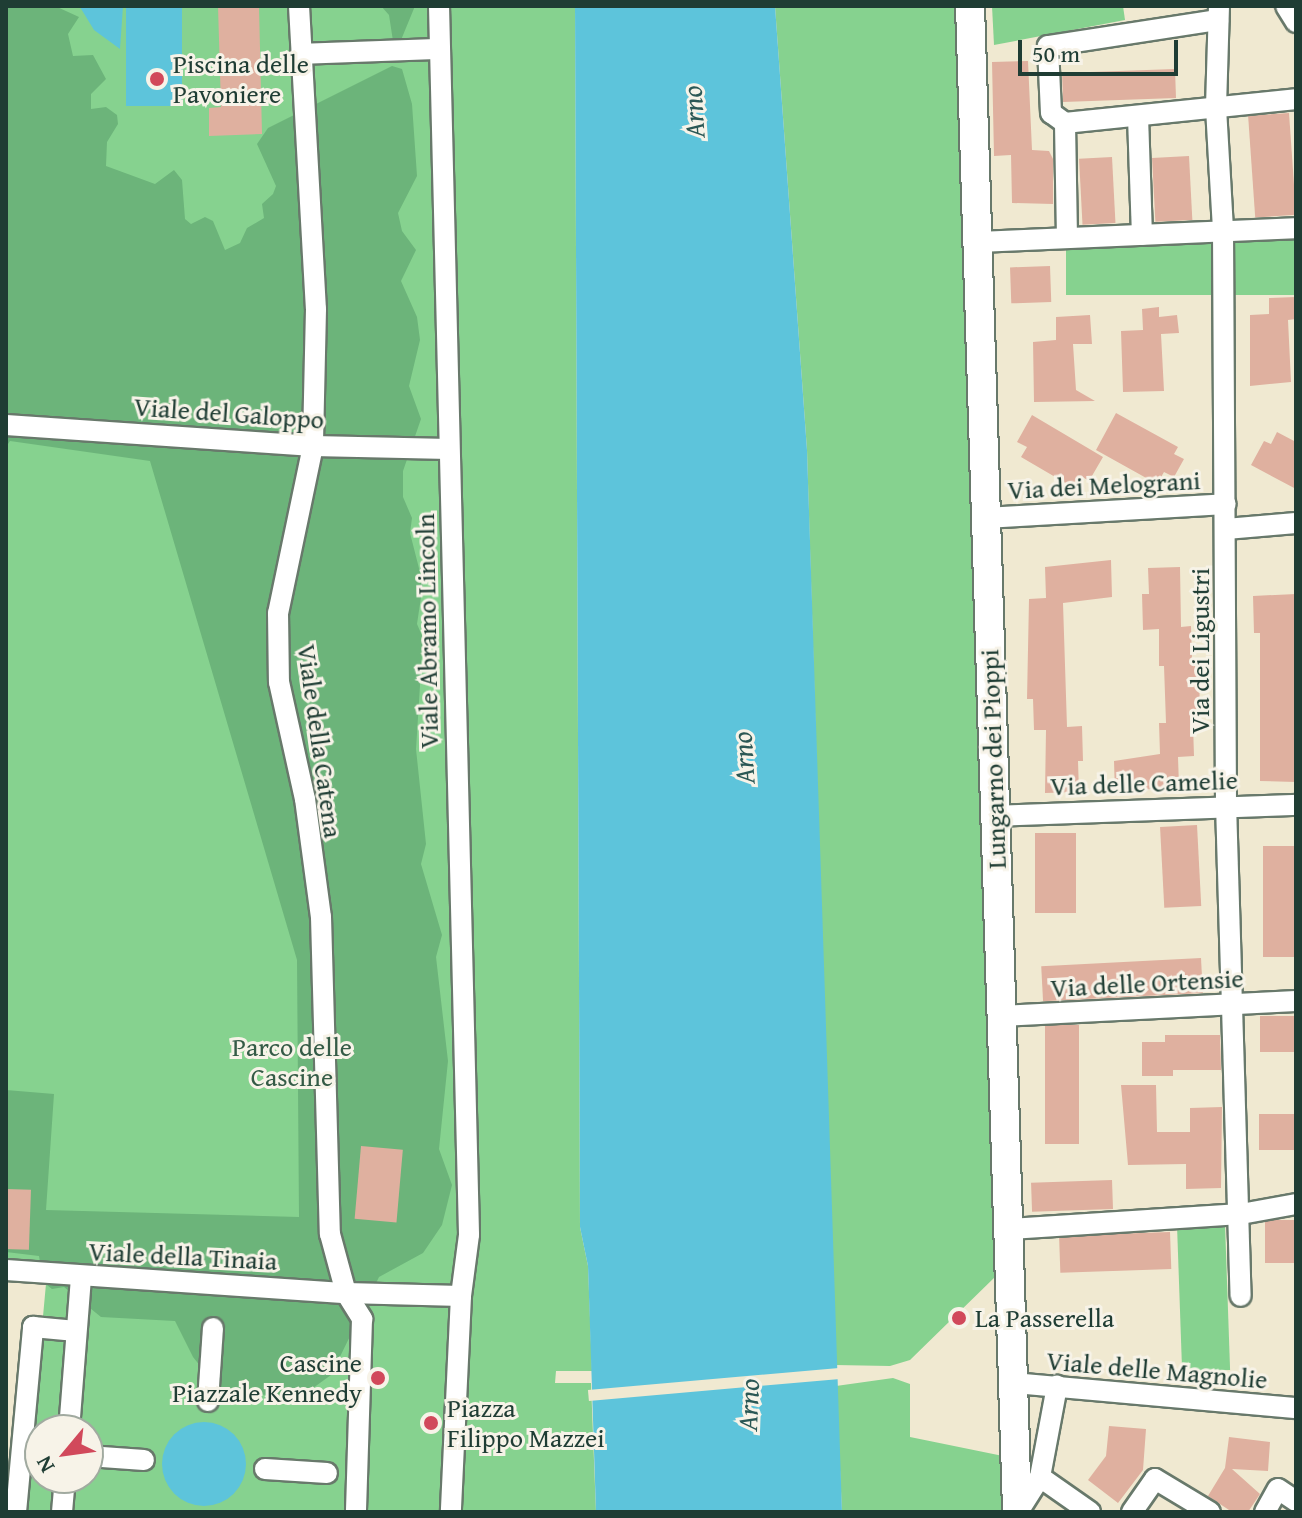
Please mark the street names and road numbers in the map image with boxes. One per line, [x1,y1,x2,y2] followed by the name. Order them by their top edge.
[133,391,325,435] street label: Viale del Galoppo
[1007,464,1201,506] street label: Via dei Melograni
[409,513,445,749] street label: Viale Abramo Lincoln
[1184,568,1216,734] street label: Via dei Ligustri
[291,642,349,840] street label: Viale della Catena
[974,649,1012,869] street label: Lungarno dei Pioppi
[1050,764,1238,802] street label: Via delle Camelie
[1050,962,1244,1004] street label: Via delle Ortensie
[88,1235,278,1277] street label: Viale della Tinaia
[1045,1345,1269,1395] street label: Viale delle Magnolie

